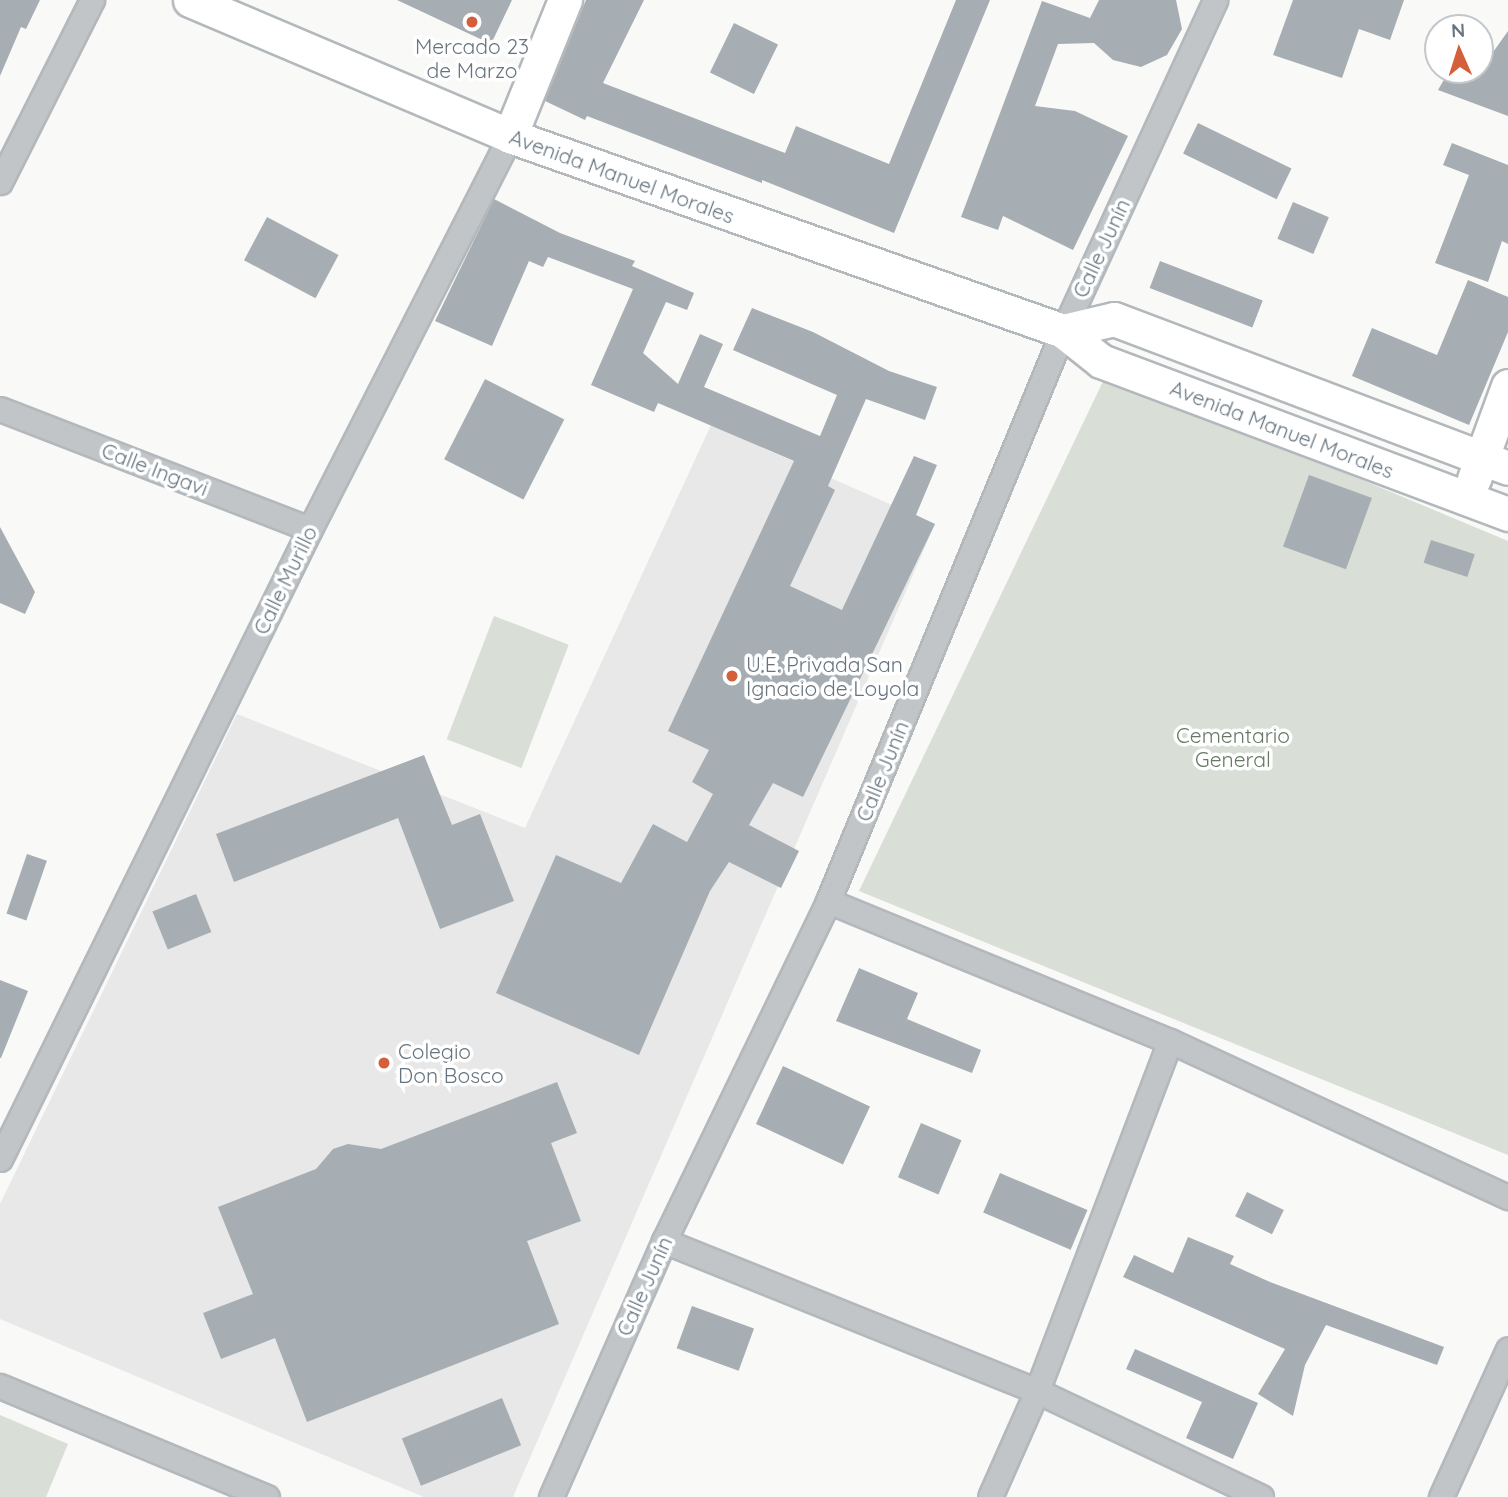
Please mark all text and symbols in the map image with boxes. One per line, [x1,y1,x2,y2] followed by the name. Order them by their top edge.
[464,14,480,30] marker: Mercado 23 de Marzo
[1424,14,1494,84] north arrow
[1450,18,1466,42] text: N
[415,33,529,83] place label: Mercado 23 de Marzo
[506,124,738,228] street label: Avenida Manuel Morales
[1067,195,1135,301] street label: Calle Junín
[1167,375,1397,483] street label: Avenida Manuel Morales
[98,437,212,501] street label: Calle Ingavi
[248,522,322,638] street label: Calle Murillo
[746,651,919,701] place label: U.E. Privada San Ignacio de Loyola
[724,668,740,684] marker: U.E. Privada San Ignacio de Loyola
[850,717,914,825] street label: Calle Junín
[1176,722,1290,772] park label: Cementario General
[398,1038,504,1088] place label: Colegio Don Bosco
[376,1055,392,1071] marker: Colegio Don Bosco
[611,1232,677,1340] street label: Calle Junín

